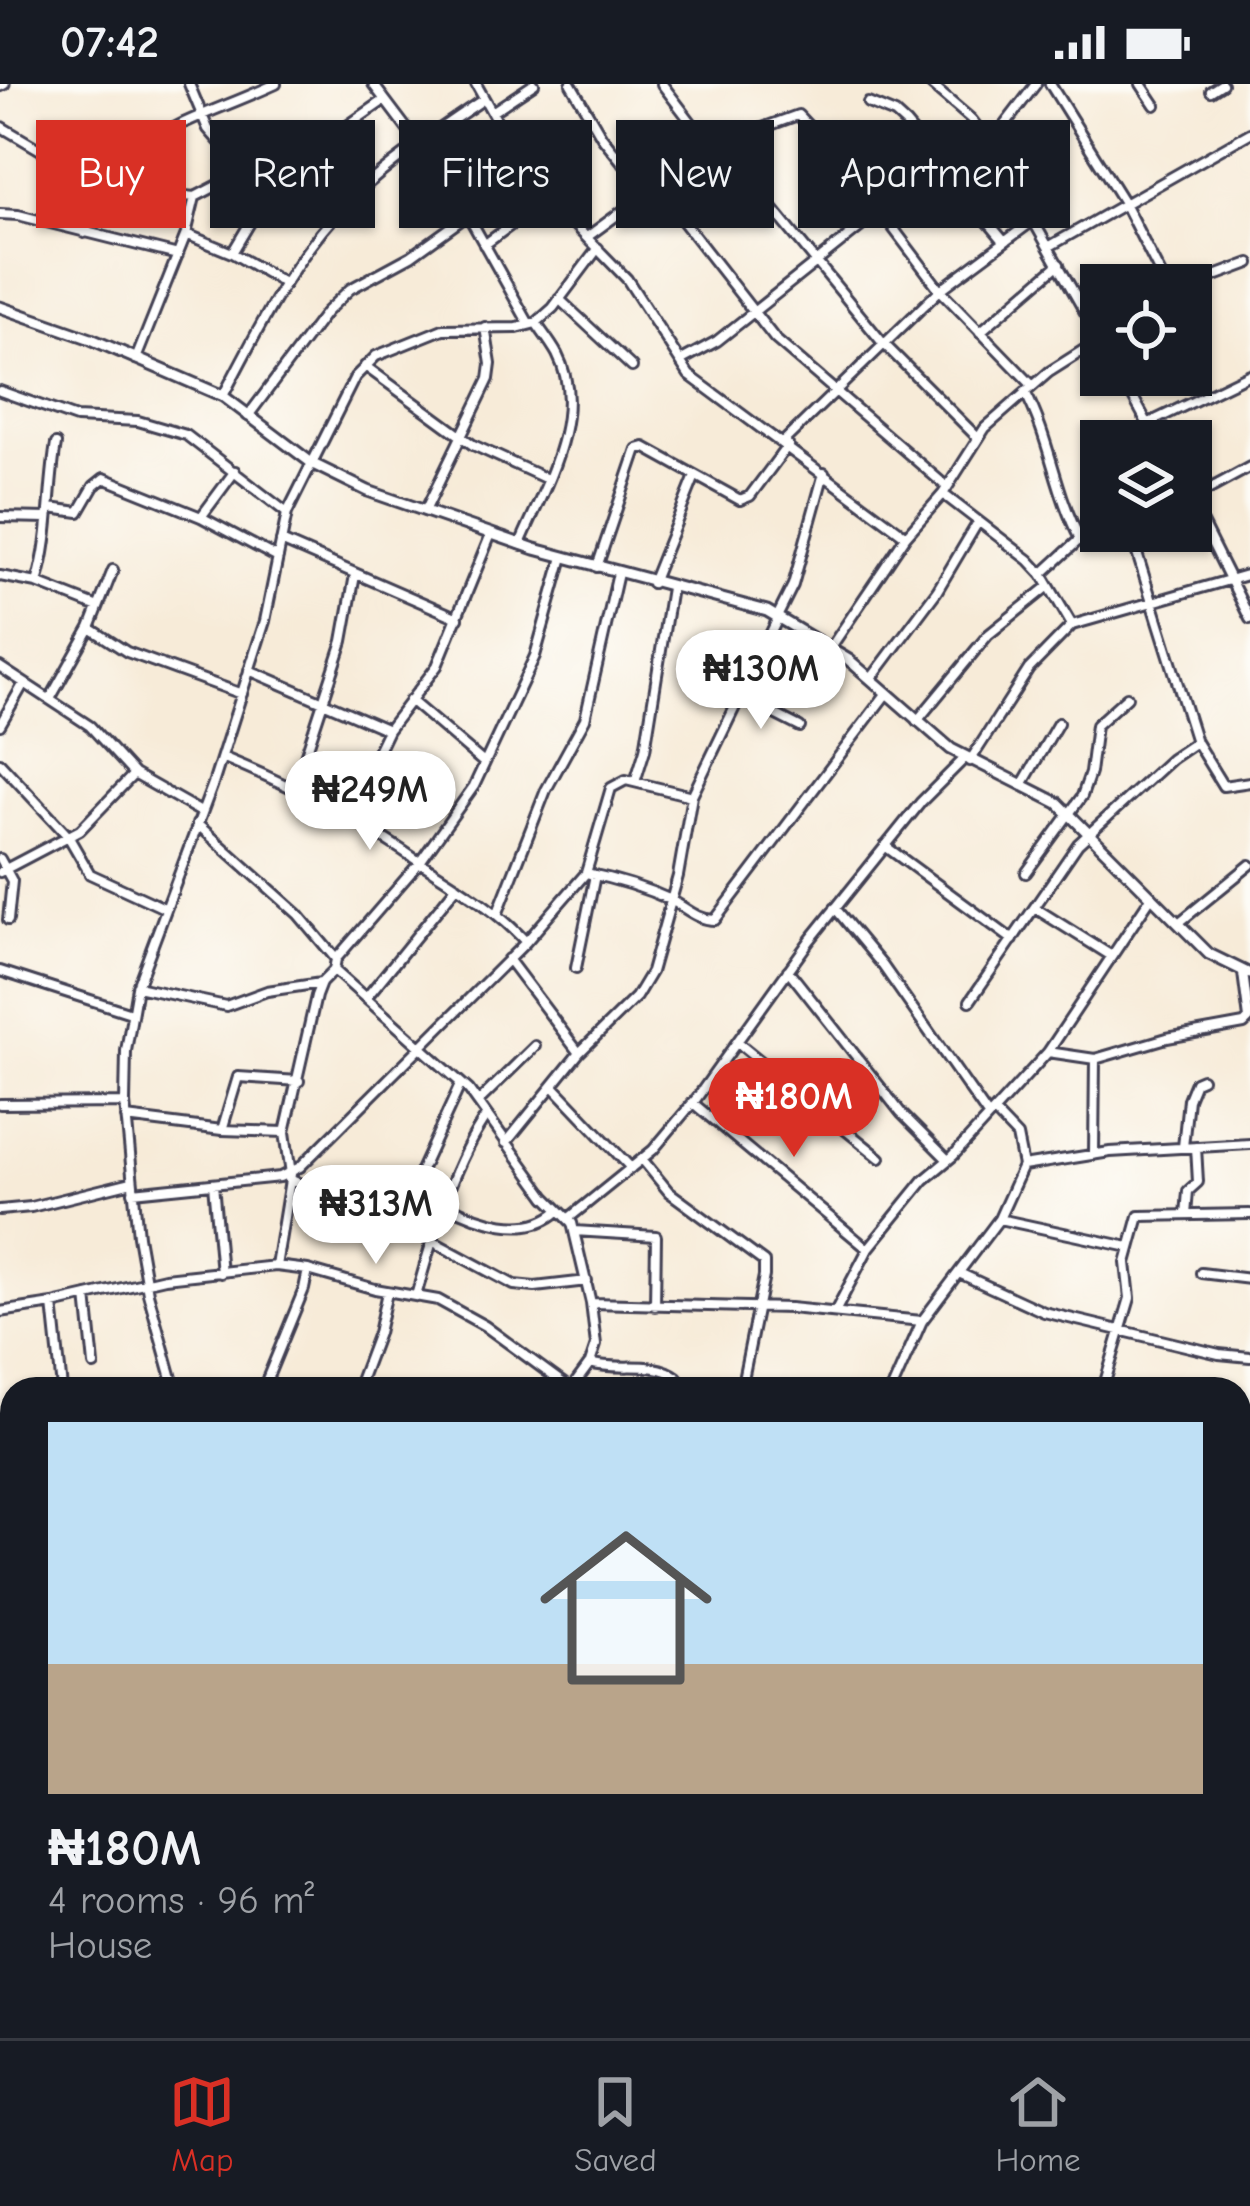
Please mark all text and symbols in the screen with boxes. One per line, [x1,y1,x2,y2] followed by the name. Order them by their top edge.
[60,16,159,68] text: 07:42
[36,120,186,228] chip: Buy
[210,120,375,228] chip: Rent
[399,120,592,228] chip: Filters
[616,120,774,228] chip: New
[798,120,1070,228] chip: Apartment
[1080,264,1212,552] map controls
[1080,264,1212,396] button: locate
[1080,420,1212,552] button: layers
[677,630,845,732] pin: ₦130M
[703,646,819,691] text: ₦130M
[286,751,454,853] pin: ₦249M
[312,767,428,812] text: ₦249M
[710,1058,878,1160] pin: ₦180M
[735,1074,853,1119] text: ₦180M
[292,1165,460,1267] pin: ₦313M
[319,1181,433,1226] text: ₦313M
[518,1500,734,1716] icon: home
[48,1819,201,1878] text: ₦180M
[48,1878,314,1923] text: 4 rooms · 96 m²
[48,1923,152,1968] text: House
[169,2069,235,2179] tab: Map
[574,2069,657,2179] tab: Saved
[995,2069,1081,2179] tab: Home

